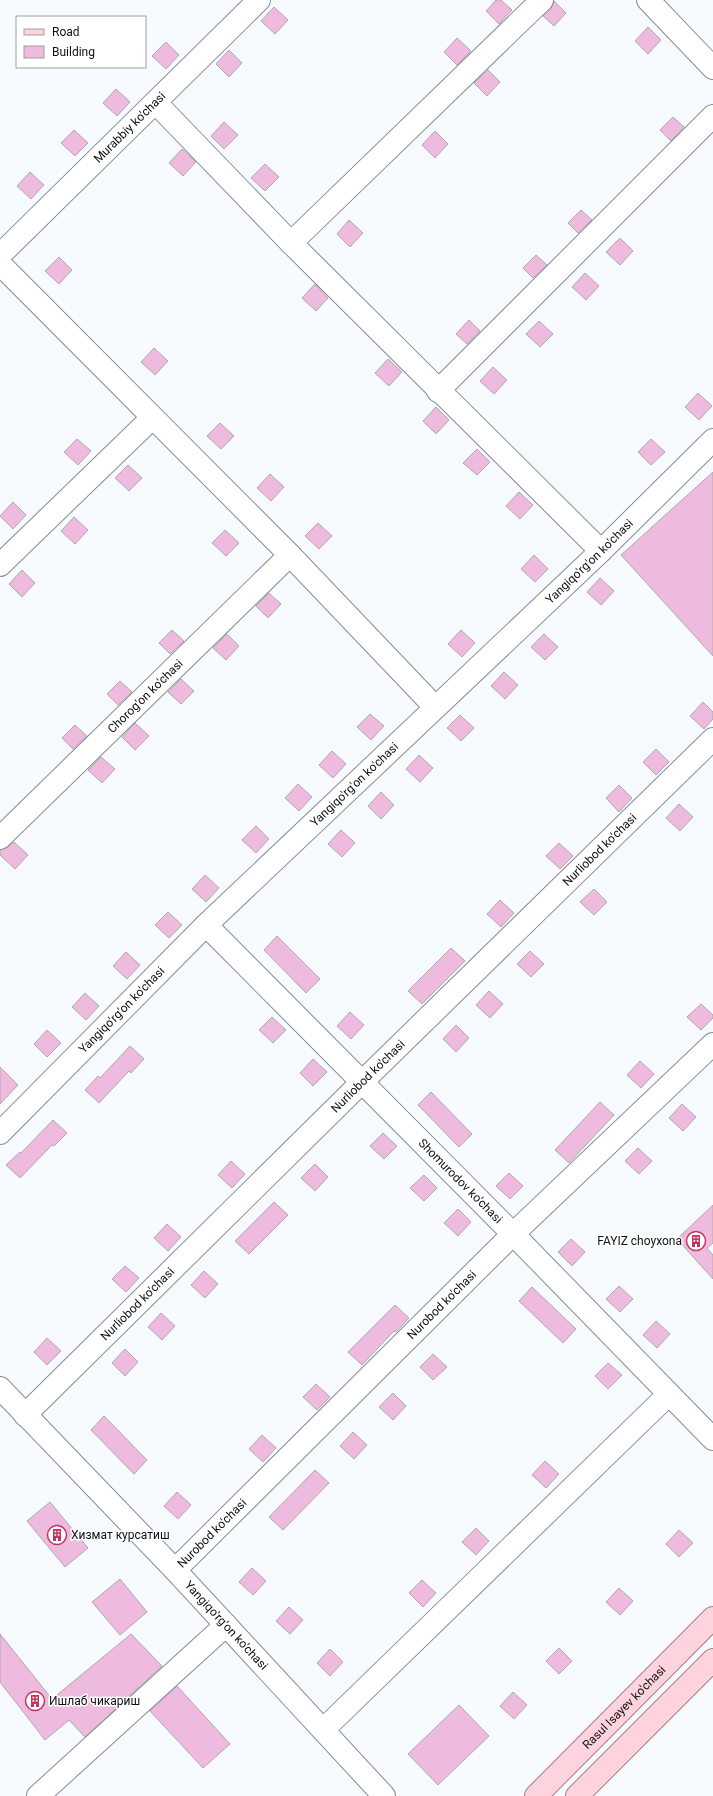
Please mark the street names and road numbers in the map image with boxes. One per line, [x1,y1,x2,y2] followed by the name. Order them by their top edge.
[91,89,169,166] street label: Murabbiy ko'chasi
[543,516,636,607] street label: Yangiqo'rg'on ko'chasi
[105,656,186,736] street label: Chorog'on ko'chasi
[307,740,401,830] street label: Yangiqo'rg'on ko'chasi
[560,811,640,889] street label: Nurliobod ko'chasi
[76,964,168,1056] street label: Yangiqo'rg'on ko'chasi
[328,1037,408,1116] street label: Nurliobod ko'chasi
[416,1136,505,1226] street label: Shomurodov ko'chasi
[98,1265,177,1343] street label: Nurliobod ko'chasi
[404,1268,479,1342] street label: Nurobod ko'chasi
[174,1496,249,1571] street label: Nurobod ko'chasi
[182,1578,271,1673] street label: Yangiqo'rg'on ko'chasi
[580,1663,669,1752] street label: Rasul Isayev ko'chasi

